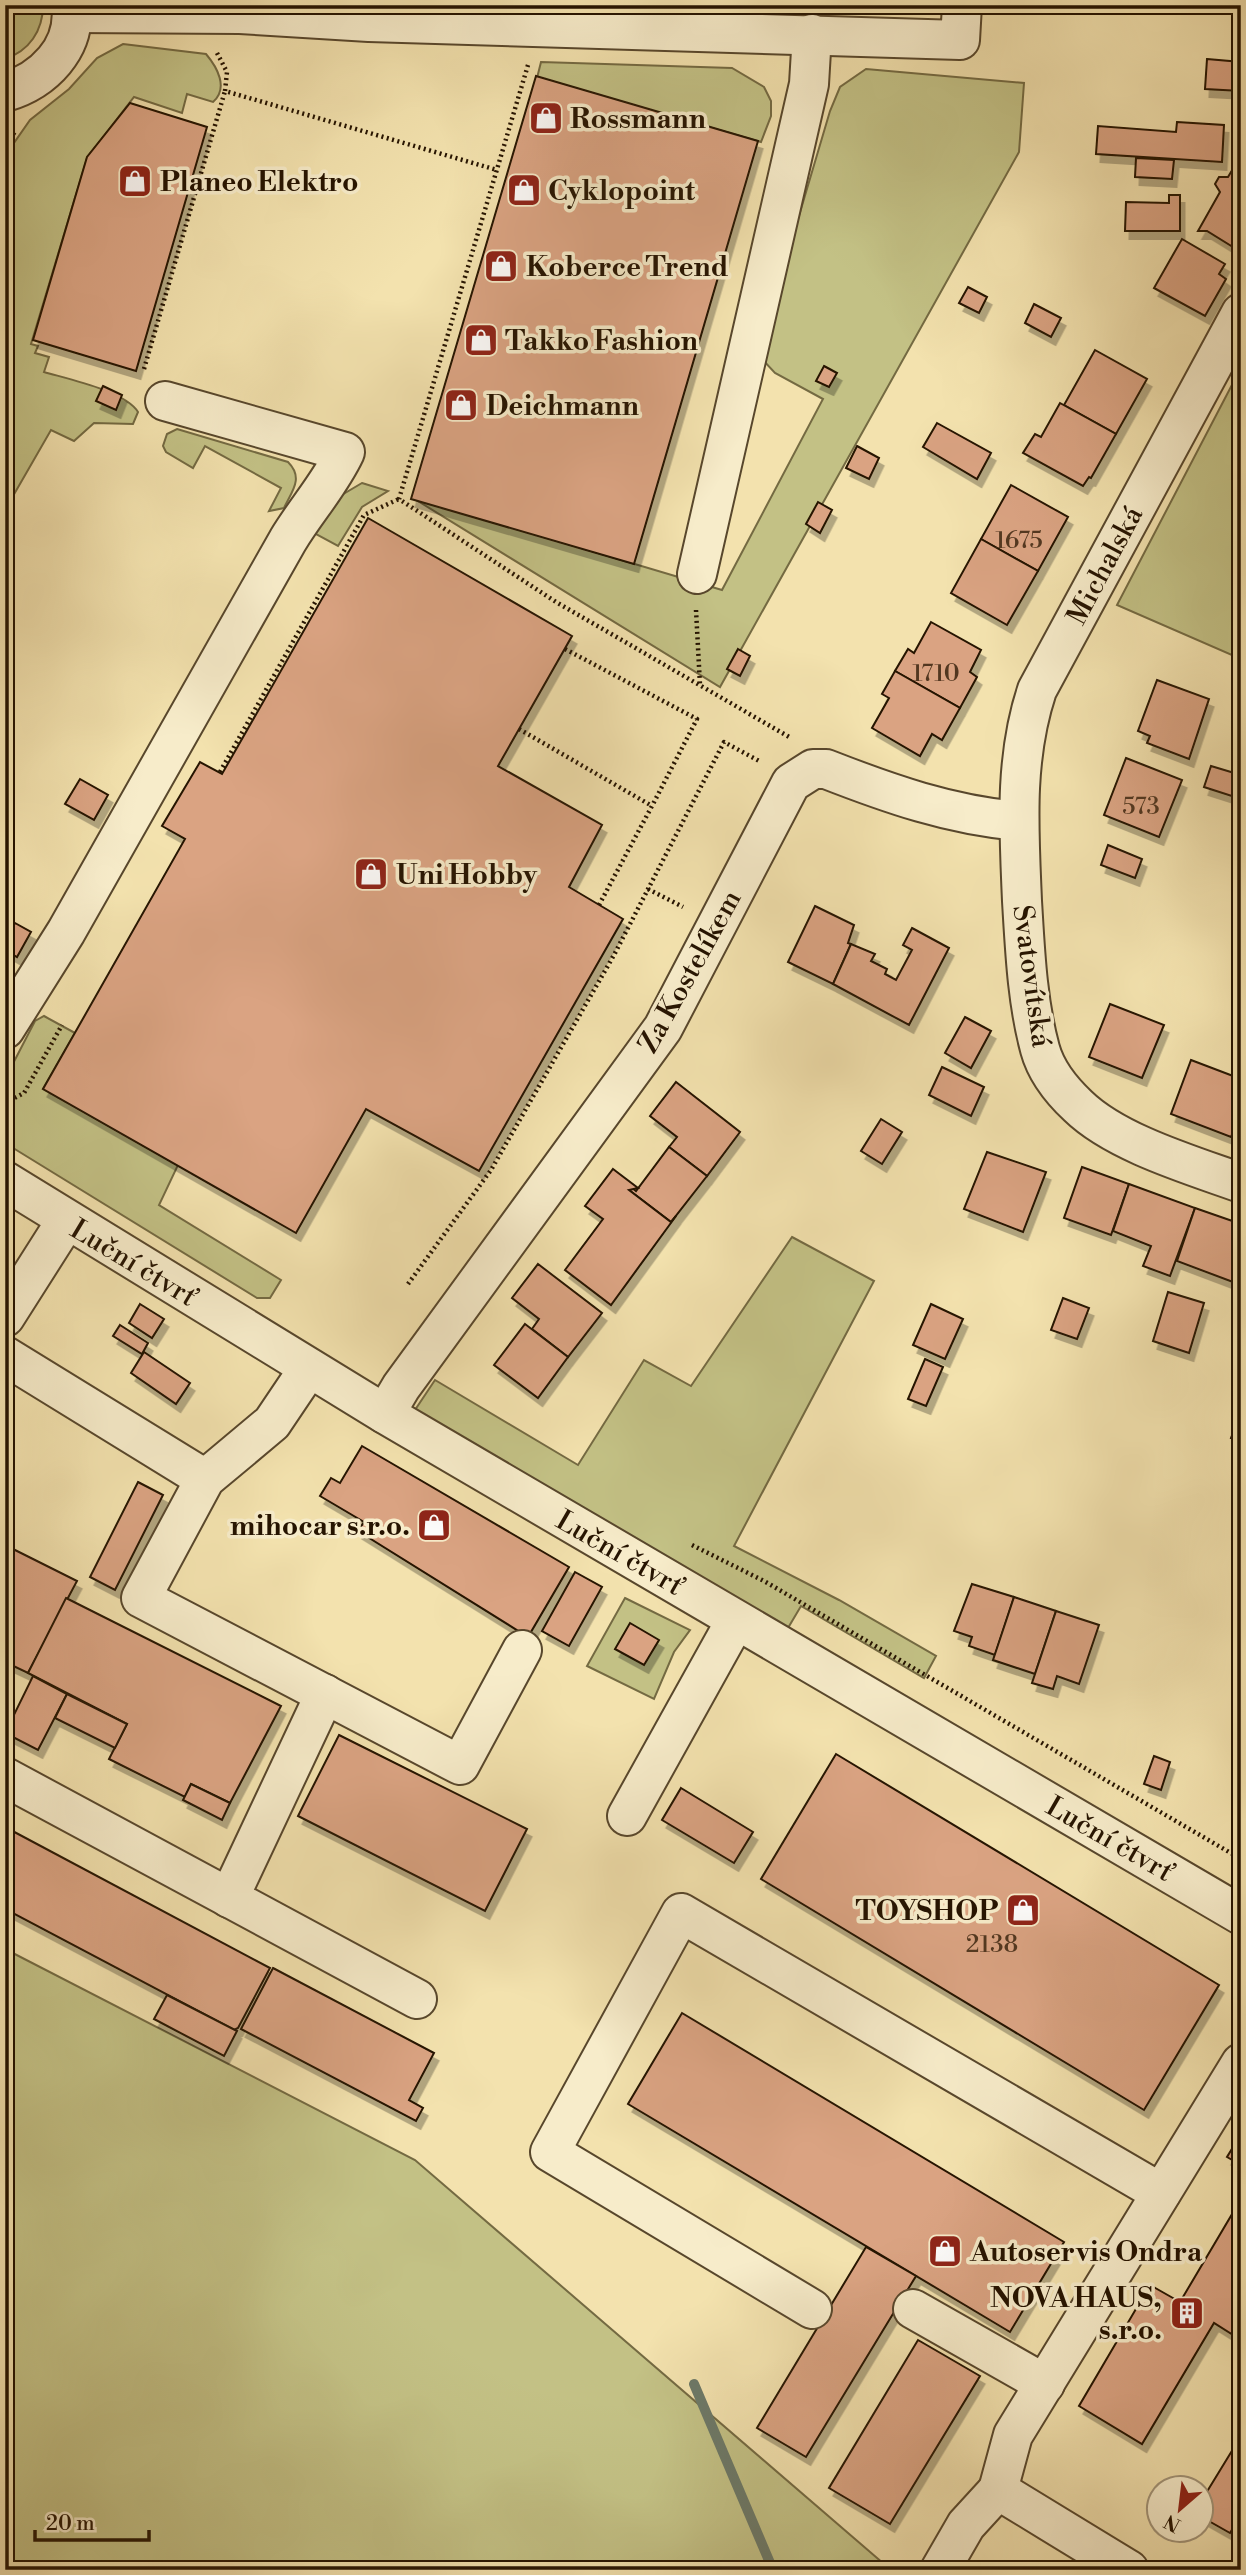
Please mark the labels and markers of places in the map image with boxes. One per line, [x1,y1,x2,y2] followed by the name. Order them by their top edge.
[527,99,565,137] shop icon: Rossmann
[570,102,706,137] place label: Rossmann
[116,162,154,200] shop icon: Planeo Elektro
[160,165,359,200] place label: Planeo Elektro
[505,171,543,209] shop icon: Cyklopoint
[548,174,696,209] place label: Cyklopoint
[482,247,520,285] shop icon: Koberce Trend
[526,250,729,285] place label: Koberce Trend
[462,321,500,359] shop icon: Takko Fashion
[505,324,698,359] place label: Takko Fashion
[442,386,480,424] shop icon: Deichmann
[486,389,639,424] place label: Deichmann
[352,855,390,893] shop icon: Uni Hobby
[396,858,538,893] place label: Uni Hobby
[415,1506,453,1544] shop icon: mihocar s.r.o.
[230,1509,410,1544] place label: mihocar s.r.o.
[1004,1891,1042,1929] shop icon: TOYSHOP
[856,1894,998,1929] place label: TOYSHOP
[926,2232,964,2270] shop icon: Autoservis Ondra
[969,2235,1203,2270] place label: Autoservis Ondra
[990,2281,1162,2348] place label: NOVA HAUS, s.r.o.
[1168,2294,1206,2332] building icon: NOVA HAUS, s.r.o.

